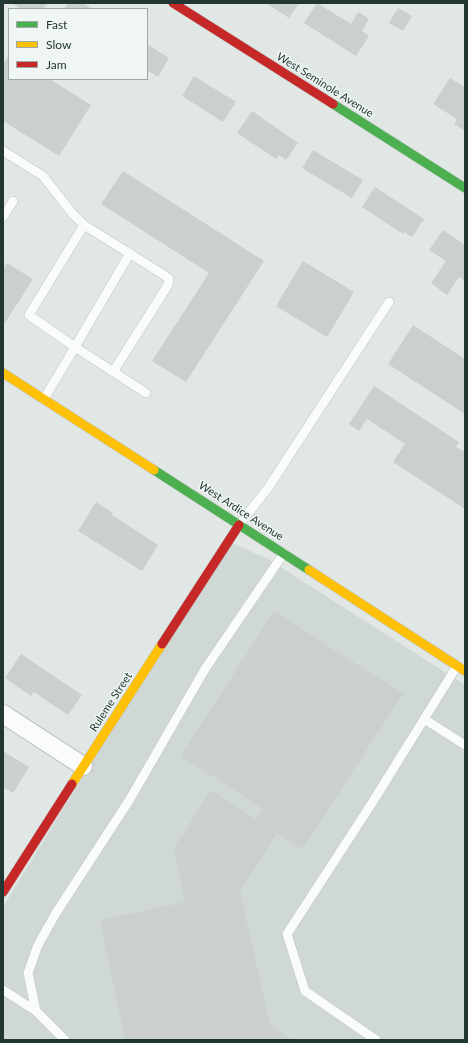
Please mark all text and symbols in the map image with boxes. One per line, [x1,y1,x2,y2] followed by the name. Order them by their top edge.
[8,8,148,80] legend
[46,17,67,32] text: Fast
[46,37,71,52] text: Slow
[274,50,376,120] street label: West Seminole Avenue
[46,57,67,72] text: Jam
[196,479,286,543] street label: West Ardice Avenue
[87,670,135,734] street label: Ruleme Street

